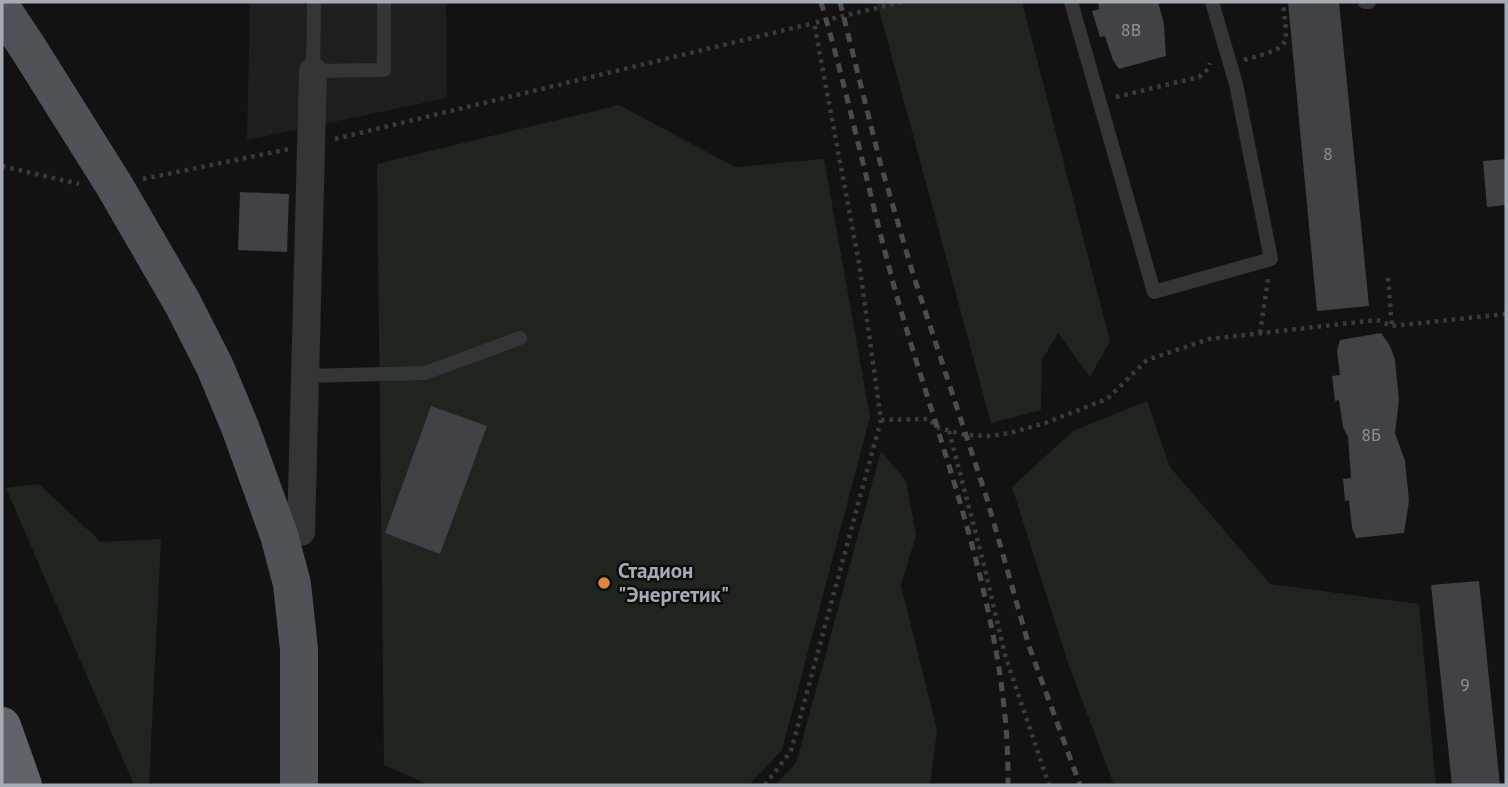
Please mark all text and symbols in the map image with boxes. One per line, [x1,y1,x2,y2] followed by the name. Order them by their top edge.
[1121,18,1141,41] house number: 8В
[1323,142,1333,165] house number: 8
[1361,423,1381,446] house number: 8Б
[618,557,729,608] place label: Стадион "Энергетик"
[596,575,612,591] marker: Стадион "Энергетик"
[1460,673,1470,696] house number: 9

